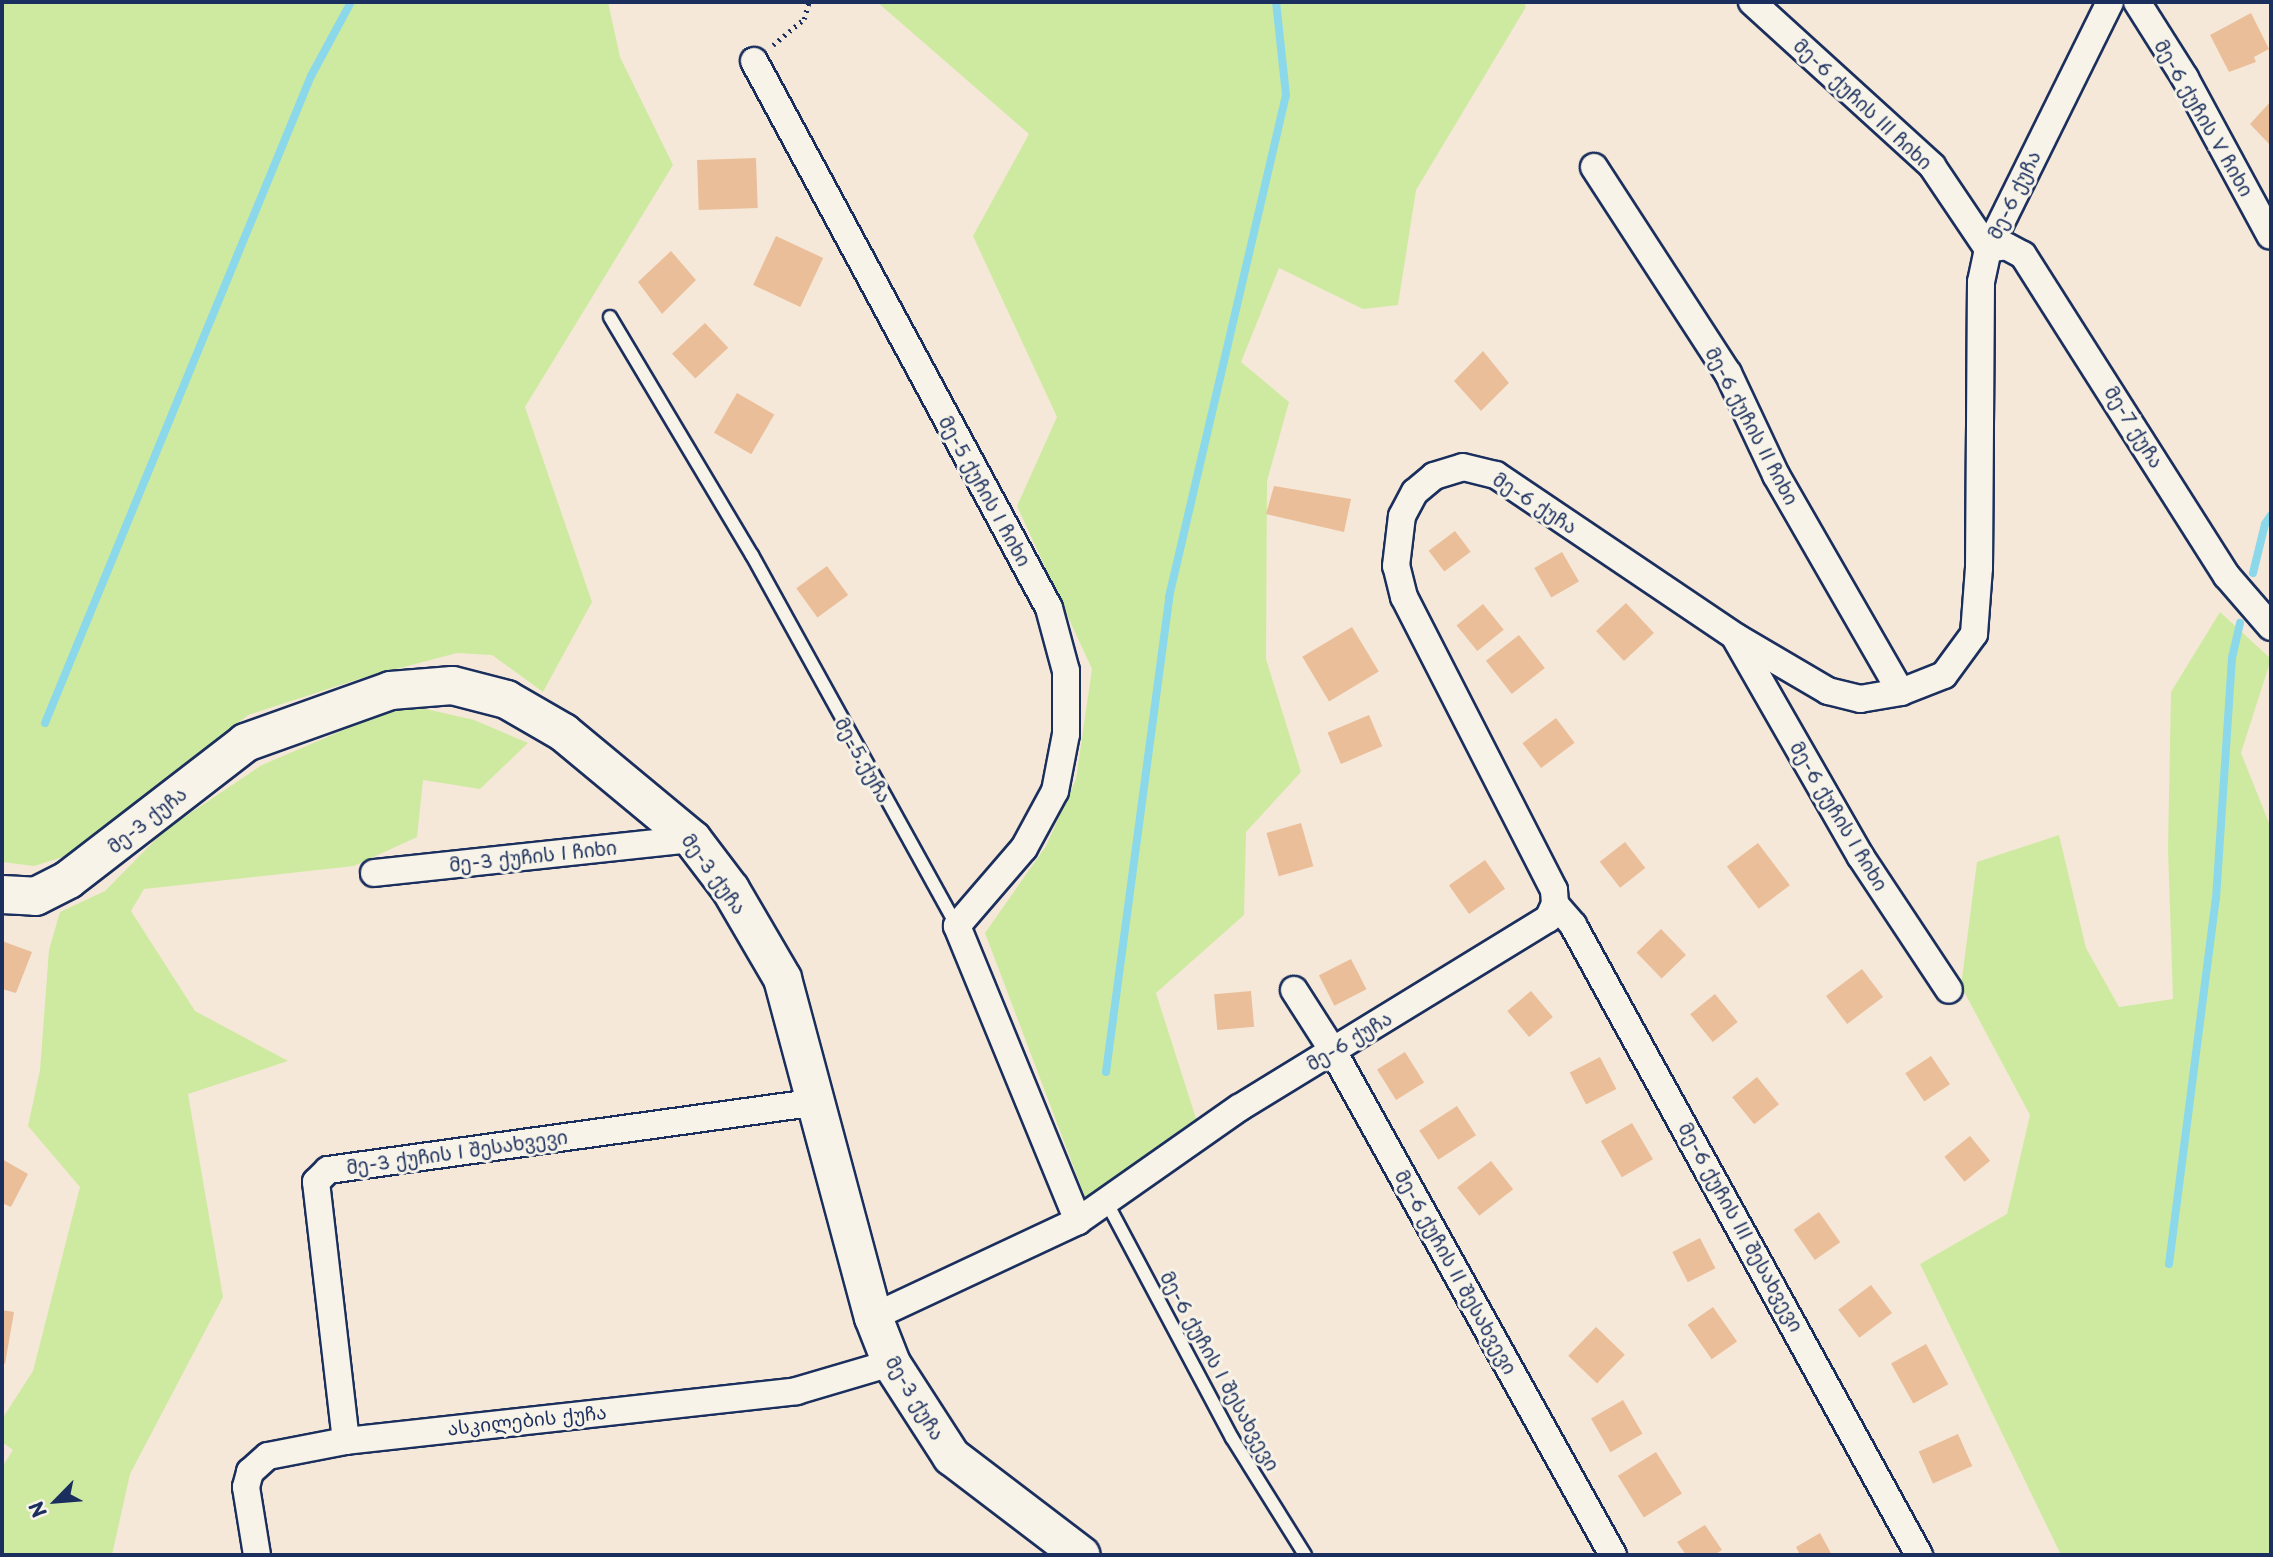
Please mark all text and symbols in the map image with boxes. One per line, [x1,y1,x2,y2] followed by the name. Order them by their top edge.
[1789,34,1937,174] street label: მე-6 ქუჩის III ჩიხი
[2150,35,2258,201] street label: მე-6 ქუჩის V ჩიხი
[1983,147,2045,243] street label: მე-6 ქუჩა
[1701,343,1803,509] street label: მე-6 ქუჩის II ჩიხი
[2100,382,2168,472] street label: მე-7 ქუჩა
[934,412,1036,570] street label: მე-5 ქუჩის I ჩიხი
[1489,467,1581,539] street label: მე-6 ქუჩა
[830,713,896,807] street label: მე-5 ქუჩა
[1785,737,1893,895] street label: მე-6 ქუჩის I ჩიხი
[103,782,191,858] street label: მე-3 ქუჩა
[677,829,751,919] street label: მე-3 ქუჩა
[448,836,618,876] street label: მე-3 ქუჩის I ჩიხი
[1302,1007,1396,1075] street label: მე-6 ქუჩა
[1674,1118,1808,1336] street label: მე-6 ქუჩის III შესახვევი
[345,1125,569,1179] street label: მე-3 ქუჩის I შესახვევი
[1390,1166,1522,1378] street label: მე-6 ქუჩის II შესახვევი
[1156,1267,1284,1475] street label: მე-6 ქუჩის I შესახვევი
[881,1352,949,1444] street label: მე-3 ქუჩა
[446,1400,608,1440] street label: ასკილების ქუჩა
[21,1466,91,1536] north arrow
[21,1497,53,1523] text: N

